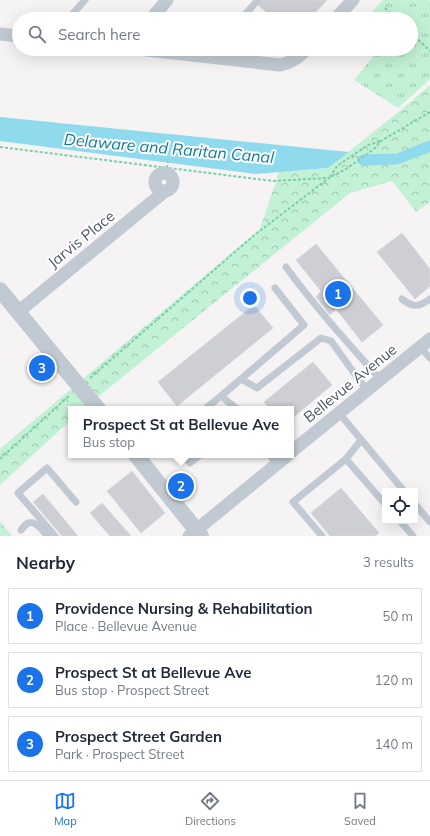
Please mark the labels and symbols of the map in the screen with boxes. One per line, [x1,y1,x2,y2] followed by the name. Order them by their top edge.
[63,129,275,167] water label: Delaware and Raritan Canal
[44,206,118,272] street label: Jarvis Place
[325,279,351,309] pin: 1
[240,288,260,308] your location
[300,340,400,426] street label: Bellevue Avenue
[29,353,55,383] pin: 3
[168,471,194,501] pin: 2

